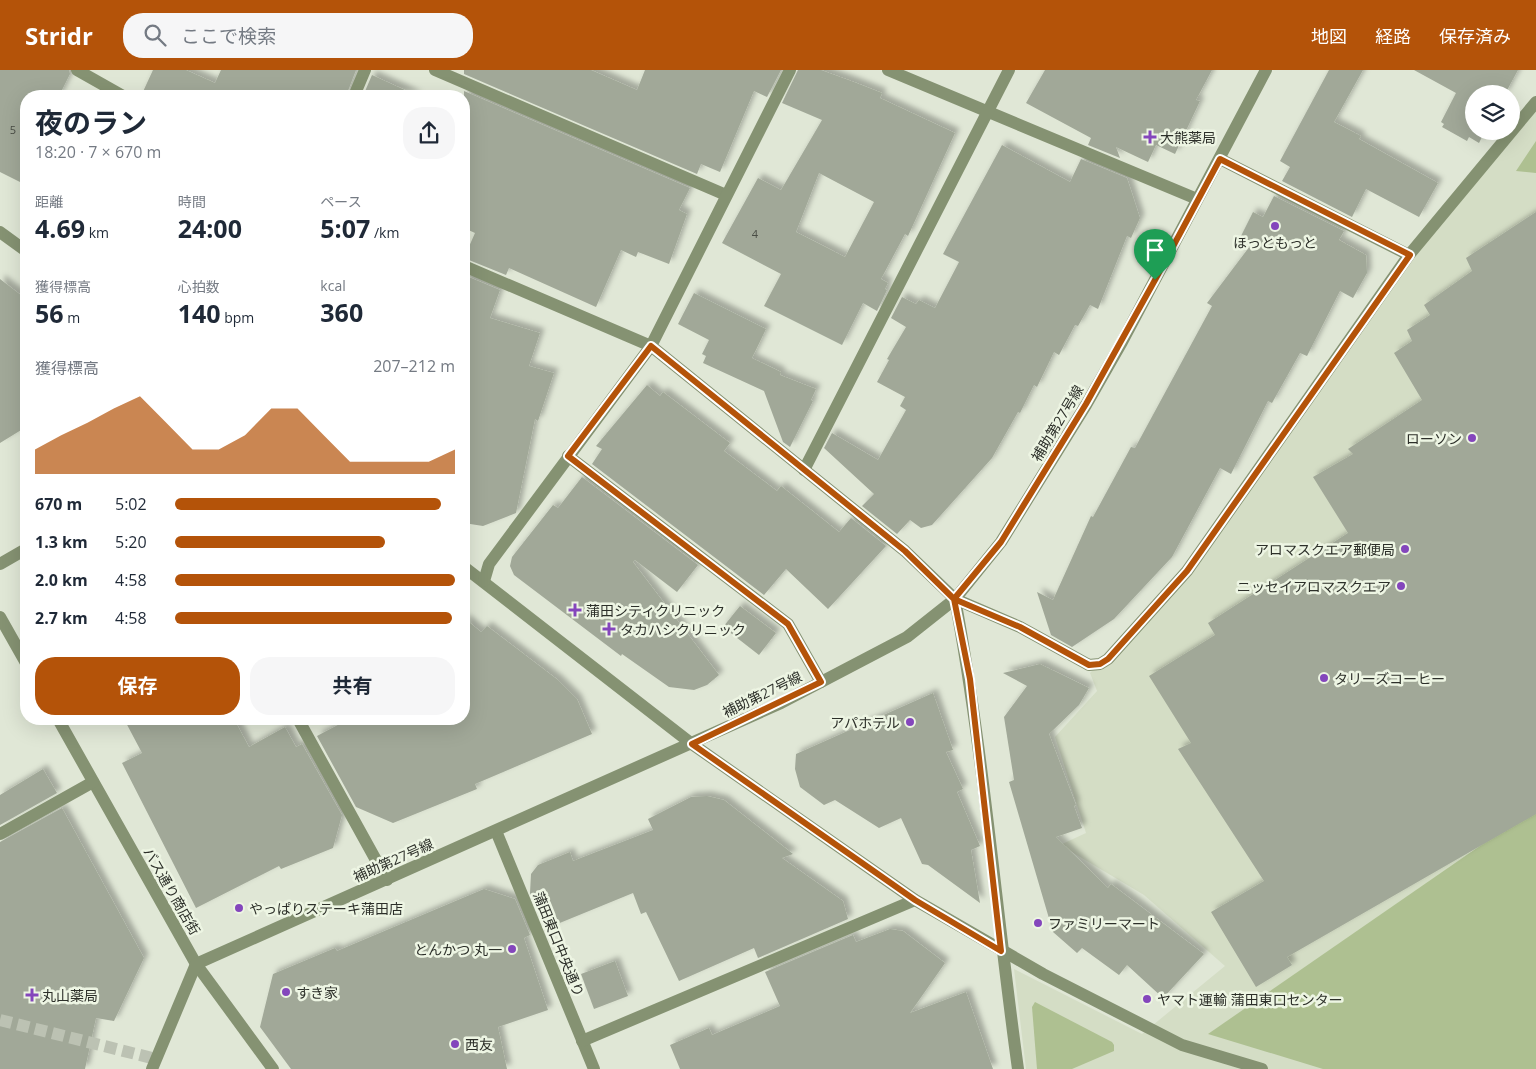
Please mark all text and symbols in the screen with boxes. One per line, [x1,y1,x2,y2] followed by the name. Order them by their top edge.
[123,13,473,58] search box
[25,19,93,52] text: Stridr
[141,21,169,49] icon: search
[181,23,276,49] text: ここで検索
[1311,24,1347,48] text: 地図
[1375,24,1411,48] text: 経路
[1439,24,1511,48] text: 保存済み
[1465,85,1520,140] map controls
[1465,85,1520,140] button: layers
[35,103,147,141] text: 夜のラン
[403,107,455,159] button: share
[10,122,16,137] house number: 5
[1160,128,1216,147] place label: 大熊薬局
[1144,131,1156,143] marker: 大熊薬局
[35,141,161,163] text: 18:20 · 7 × 670 m
[35,192,63,211] text: 距離
[178,192,206,211] text: 時間
[320,192,362,211] text: ペース
[35,211,85,245] text: 4.69
[178,211,242,245] text: 24:00
[320,211,370,245] text: 5:07
[1269,220,1281,232] marker: ほっともっと
[85,223,109,242] text: km
[370,223,399,242] text: /km
[752,226,759,241] house number: 4
[1134,229,1176,280] pin
[1233,233,1317,252] place label: ほっともっと
[1141,236,1169,264] icon: arrive
[320,276,346,295] text: kcal
[35,277,91,296] text: 獲得標高
[178,277,220,296] text: 心拍数
[320,295,363,329] text: 360
[35,296,64,330] text: 56
[178,296,221,330] text: 140
[64,308,80,327] text: m
[221,308,254,327] text: bpm
[373,355,455,377] text: 207–212 m
[35,357,99,379] text: 獲得標高
[1027,381,1087,465] street label: 補助第27号線
[1406,429,1462,448] place label: ローソン
[1466,432,1478,444] marker: ローソン
[35,493,82,515] text: 670 m
[115,493,147,515] text: 5:02
[35,531,88,553] text: 1.3 km
[115,531,147,553] text: 5:20
[1255,540,1395,559] place label: アロマスクエア郵便局
[1399,543,1411,555] marker: アロマスクエア郵便局
[35,569,88,591] text: 2.0 km
[115,569,147,591] text: 4:58
[1237,577,1391,596] place label: ニッセイアロマスクエア
[1395,580,1407,592] marker: ニッセイアロマスクエア
[586,601,725,620] place label: 蒲田シティクリニック
[568,603,582,617] marker: 蒲田シティクリニック
[35,607,88,629] text: 2.7 km
[115,607,147,629] text: 4:58
[620,620,746,639] place label: タカハシクリニック
[602,622,616,636] marker: タカハシクリニック
[35,657,240,715] button: 保存
[250,657,455,715] button: 共有
[719,667,805,721] street label: 補助第27号線
[1334,669,1445,688] place label: タリーズコーヒー
[1318,672,1330,684] marker: タリーズコーヒー
[830,713,900,732] place label: アパホテル
[904,716,916,728] marker: アパホテル
[350,834,436,886] street label: 補助第27号線
[139,844,205,938] street label: バス通り商店街
[529,889,589,999] street label: 蒲田東口中央通り
[249,899,403,918] place label: やっぱりステーキ蒲田店
[233,902,245,914] marker: やっぱりステーキ蒲田店
[1048,914,1160,933] place label: ファミリーマート
[1032,917,1044,929] marker: ファミリーマート
[414,940,502,959] place label: とんかつ 丸一
[506,943,518,955] marker: とんかつ 丸一
[296,983,338,1002] place label: すき家
[42,986,98,1005] place label: 丸山薬局
[280,986,292,998] marker: すき家
[26,989,38,1001] marker: 丸山薬局
[1157,990,1343,1009] place label: ヤマト運輸 蒲田東口センター
[1141,993,1153,1005] marker: ヤマト運輸 蒲田東口センター
[465,1035,493,1054] place label: 西友
[449,1038,461,1050] marker: 西友

